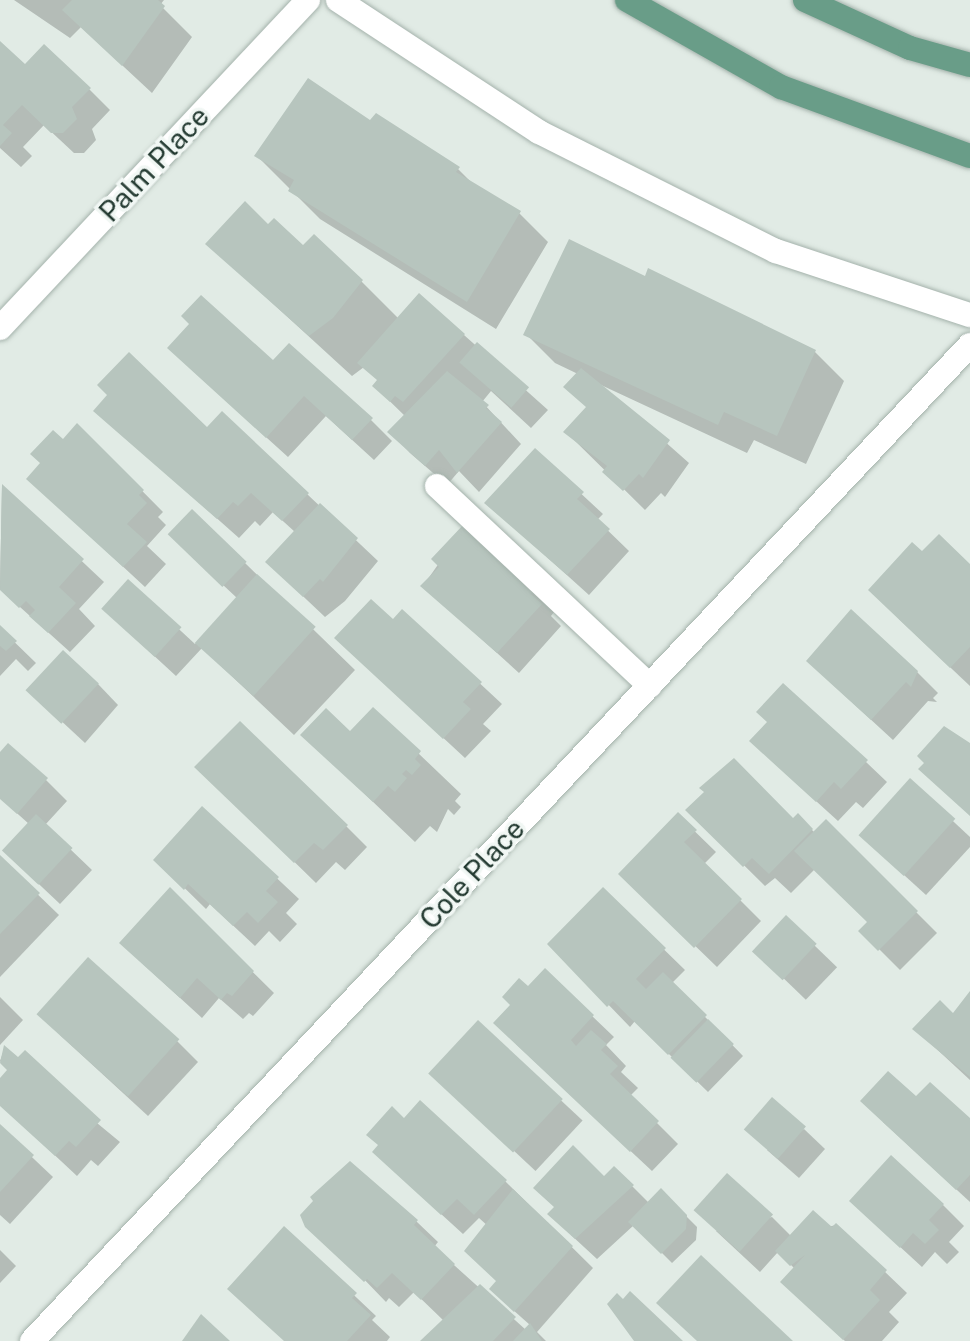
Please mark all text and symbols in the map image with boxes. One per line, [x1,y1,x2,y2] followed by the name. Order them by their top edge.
[92,100,216,228] street label: Palm Place
[413,812,531,936] street label: Cole Place

